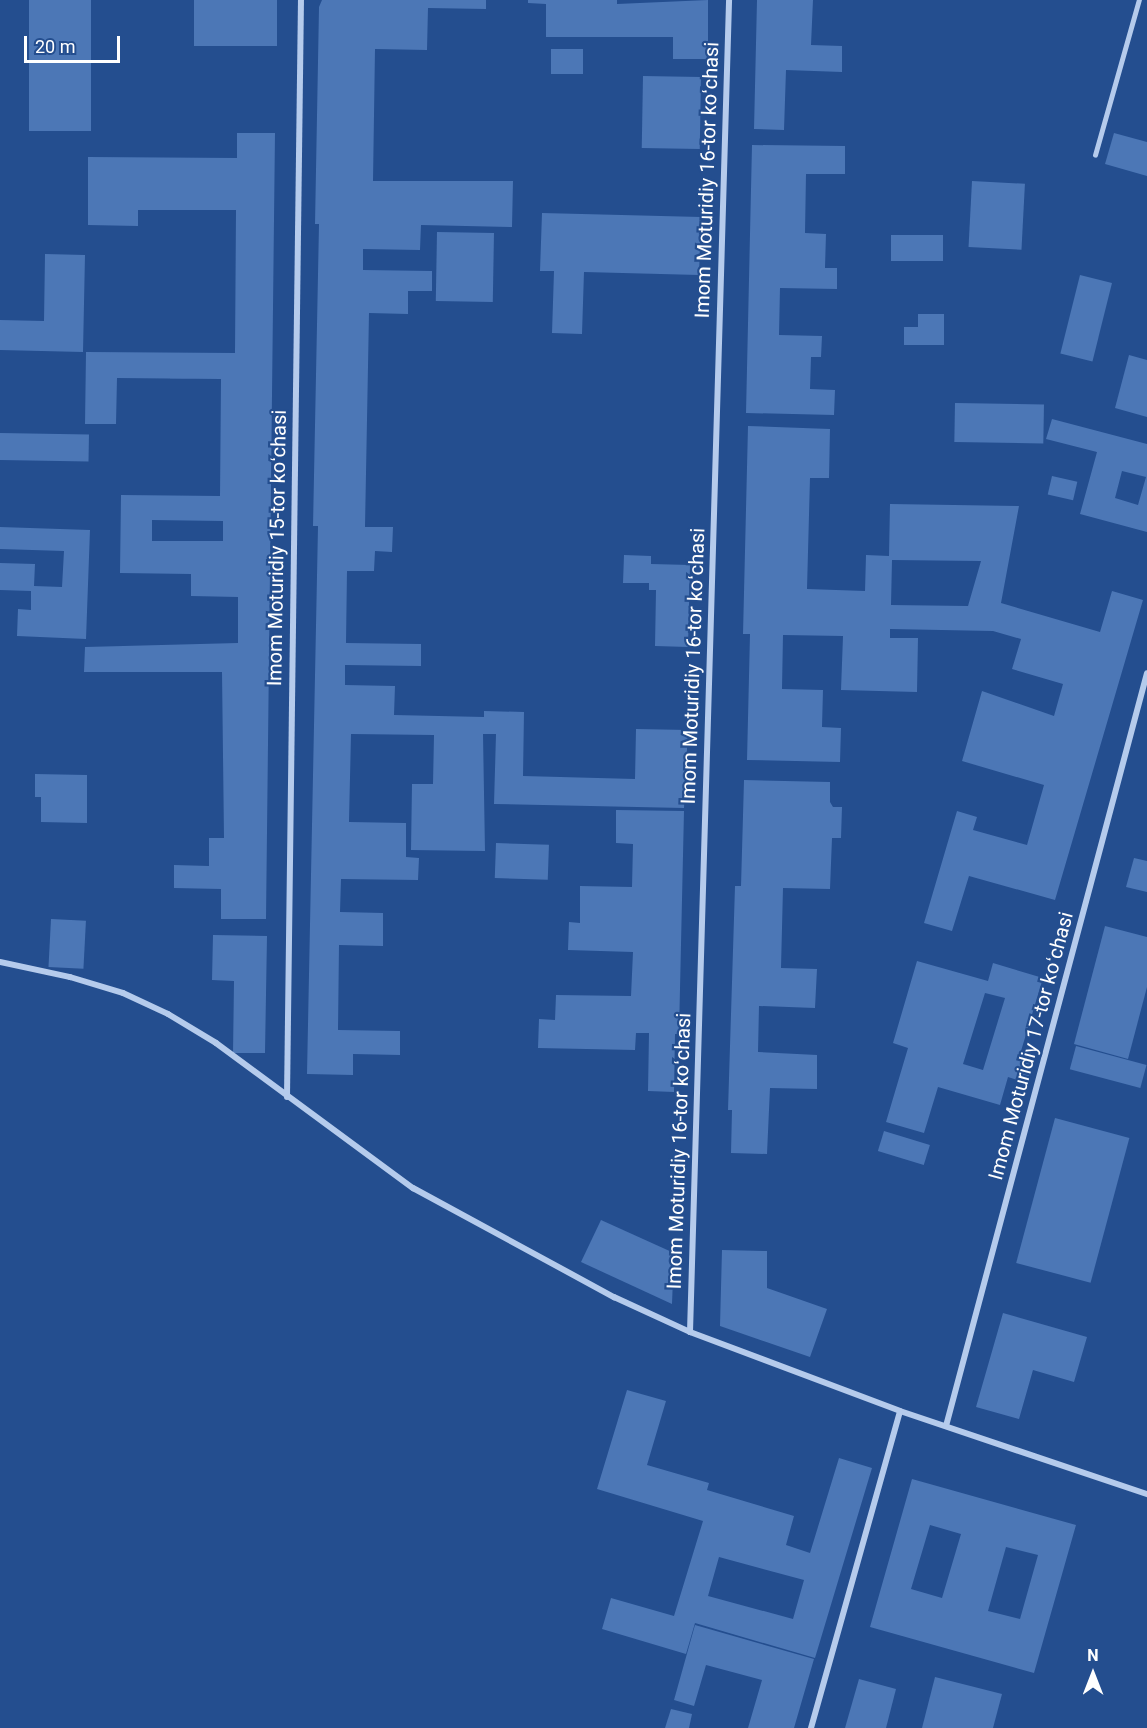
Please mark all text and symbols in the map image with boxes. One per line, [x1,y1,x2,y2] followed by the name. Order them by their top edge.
[27,24,123,62] scale bar
[35,36,75,57] text: 20 m
[690,41,724,319] street label: Imom Moturidiy 16-tor koʻchasi
[263,410,291,686] street label: Imom Moturidiy 15-tor koʻchasi
[676,527,710,805] street label: Imom Moturidiy 16-tor koʻchasi
[984,909,1078,1183] street label: Imom Moturidiy 17-tor koʻchasi
[662,1012,696,1290] street label: Imom Moturidiy 16-tor koʻchasi
[1063,1644,1123,1704] north arrow
[1087,1646,1099,1665] text: N

